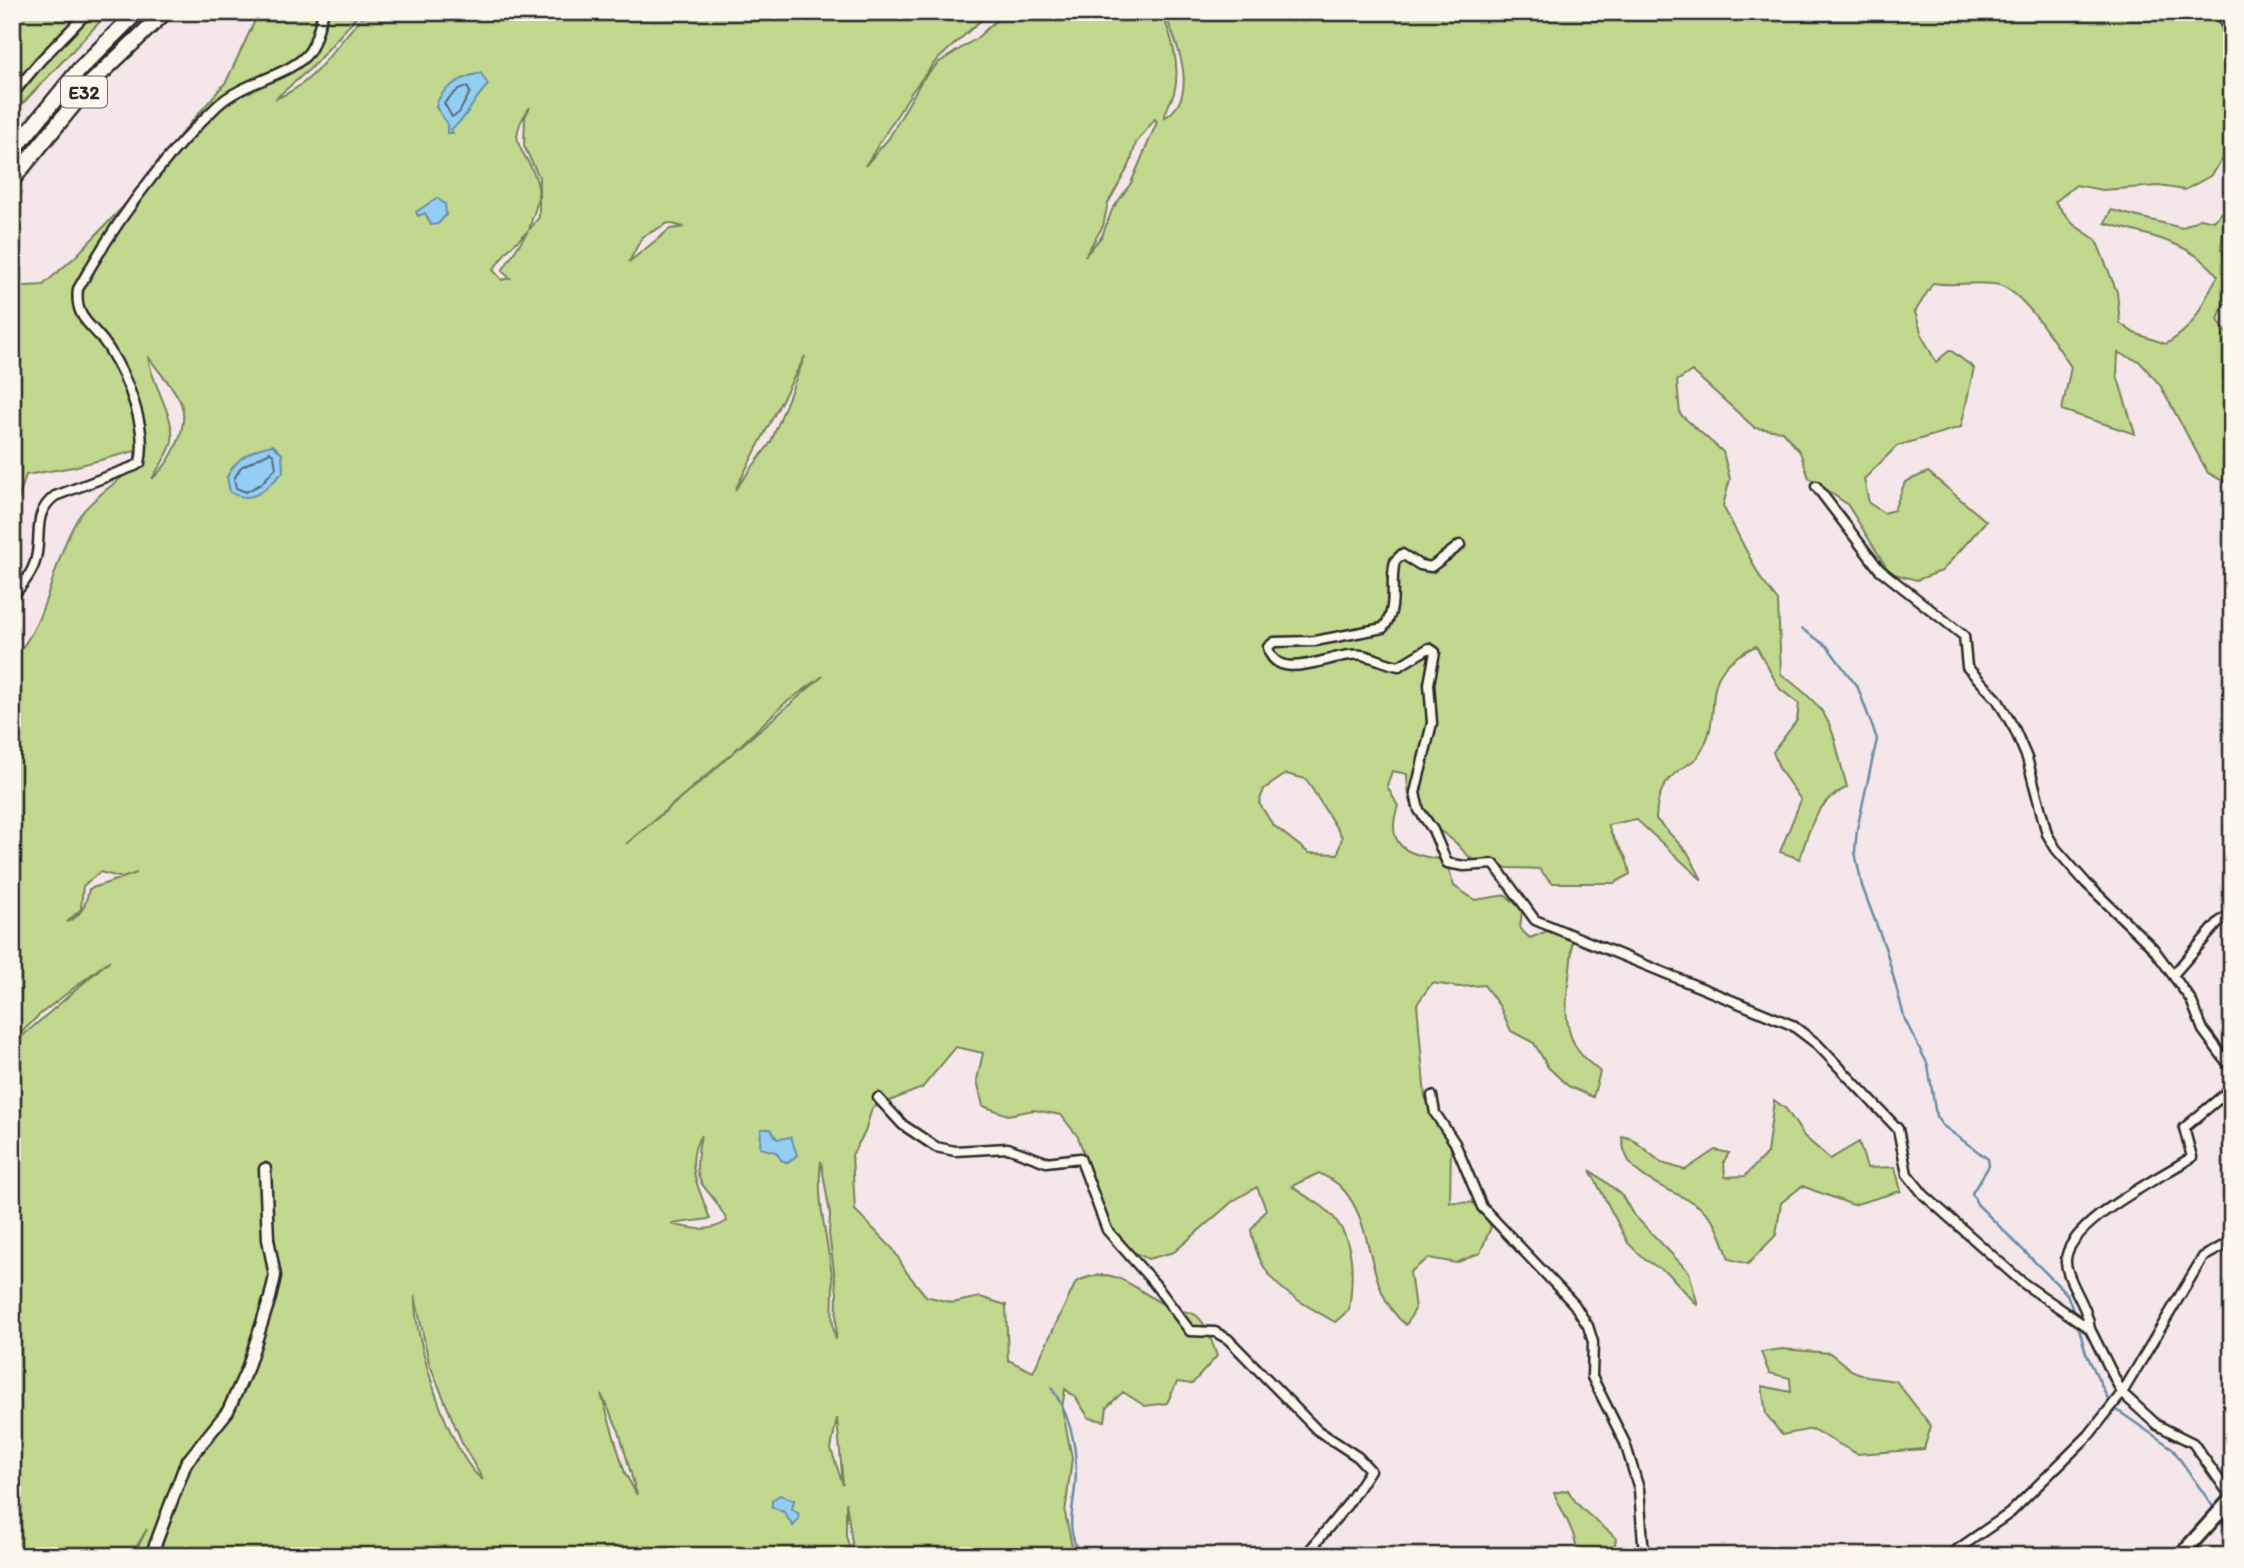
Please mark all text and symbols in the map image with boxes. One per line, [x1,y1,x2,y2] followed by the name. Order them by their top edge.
[61,76,107,108] road number: E32

